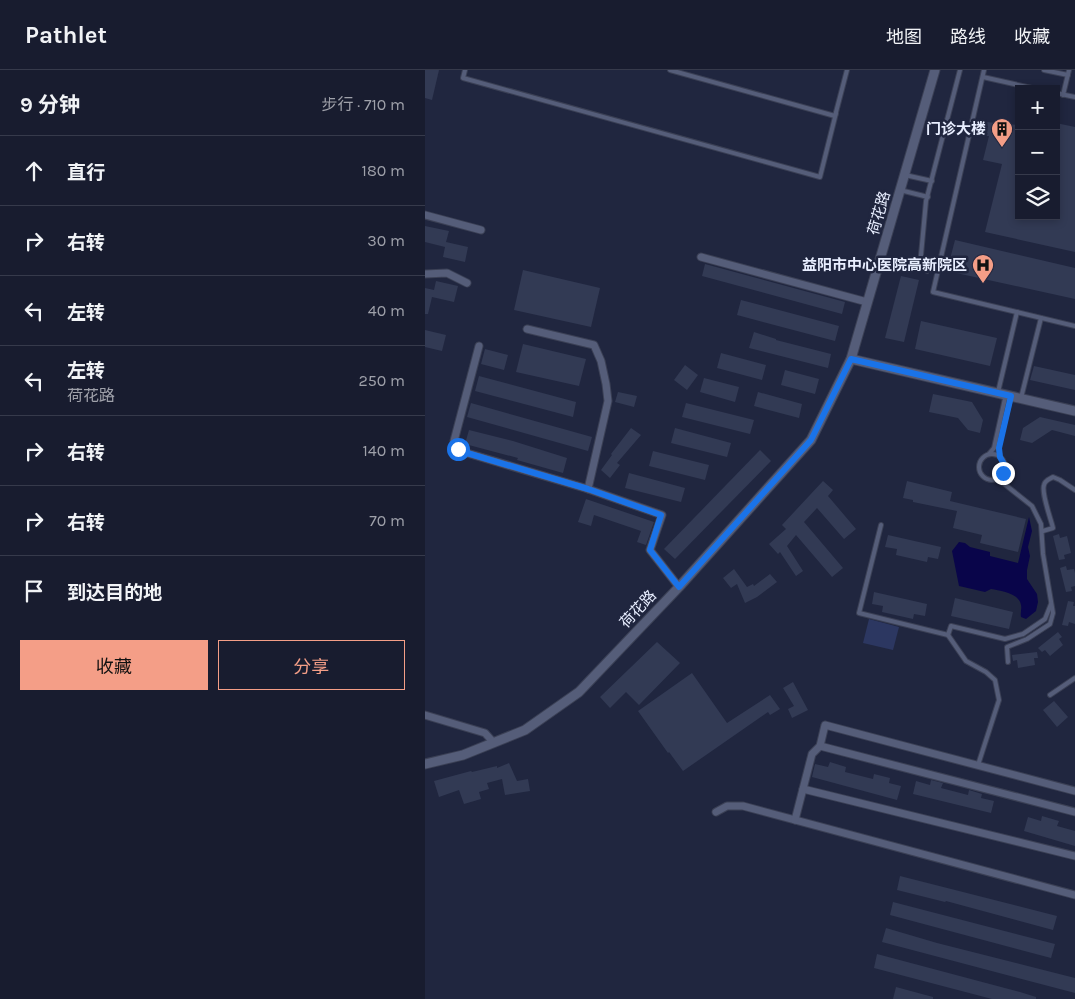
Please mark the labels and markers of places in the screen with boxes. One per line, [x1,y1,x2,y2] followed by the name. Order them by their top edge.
[990,117,1014,148] building icon: 门诊大楼
[926,120,986,138] place label: 门诊大楼
[971,253,995,284] hospital icon: 益阳市中心医院高新院区
[802,256,967,274] place label: 益阳市中心医院高新院区

